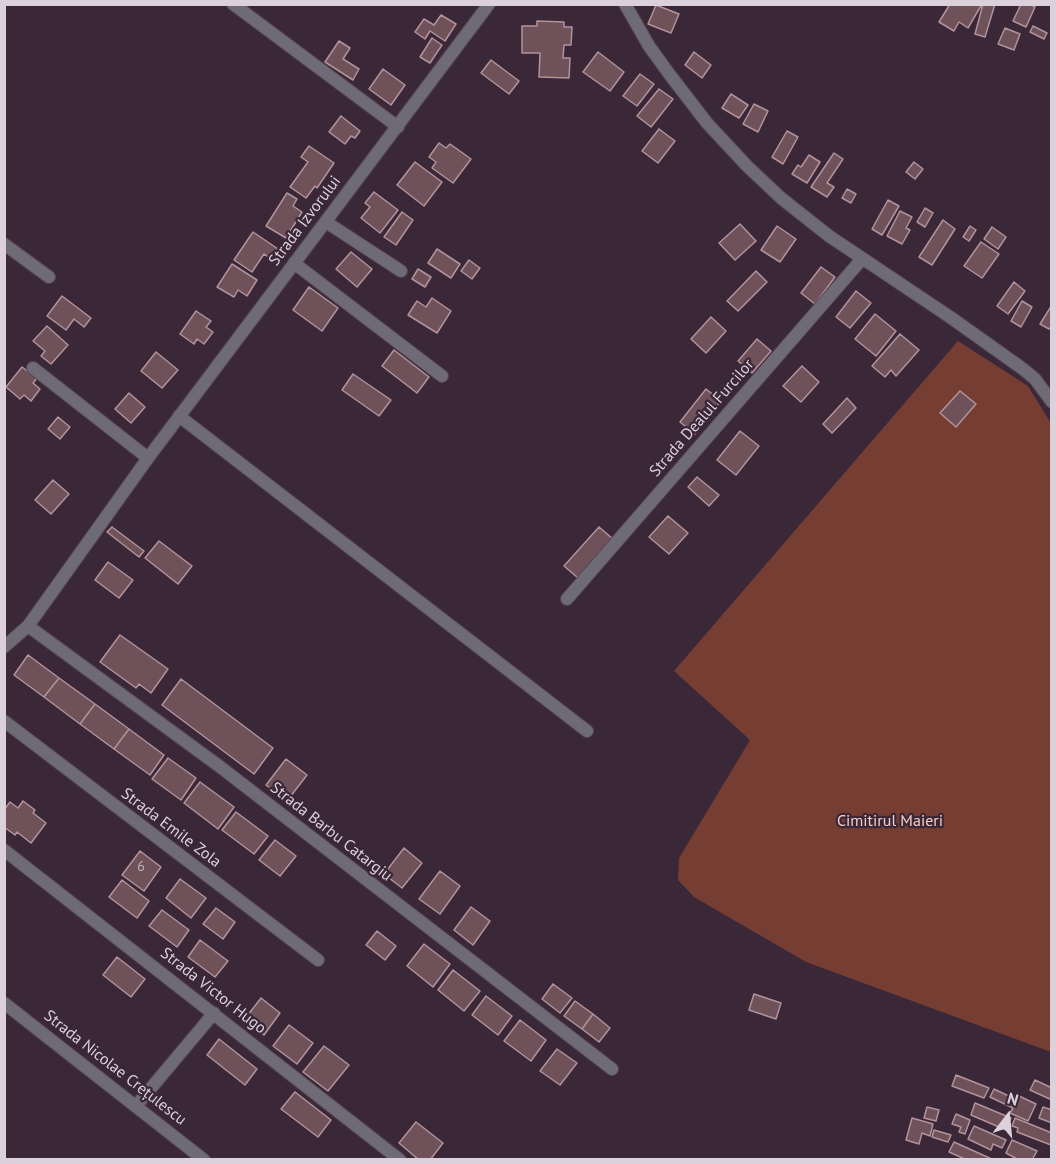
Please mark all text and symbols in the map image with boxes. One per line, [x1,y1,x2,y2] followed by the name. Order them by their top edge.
[265,172,345,270] street label: Strada Izvorului
[646,355,758,481] street label: Strada Dealul Furcilor
[266,778,396,886] street label: Strada Barbu Catargiu
[117,784,225,872] street label: Strada Emile Zola
[837,811,943,831] park label: Cimitirul Maieri
[137,859,145,875] house number: 6
[156,944,270,1038] street label: Strada Victor Hugo
[40,1006,190,1130] street label: Strada Nicolae Crețulescu
[978,1086,1038,1146] north arrow
[1005,1088,1021,1110] text: N

